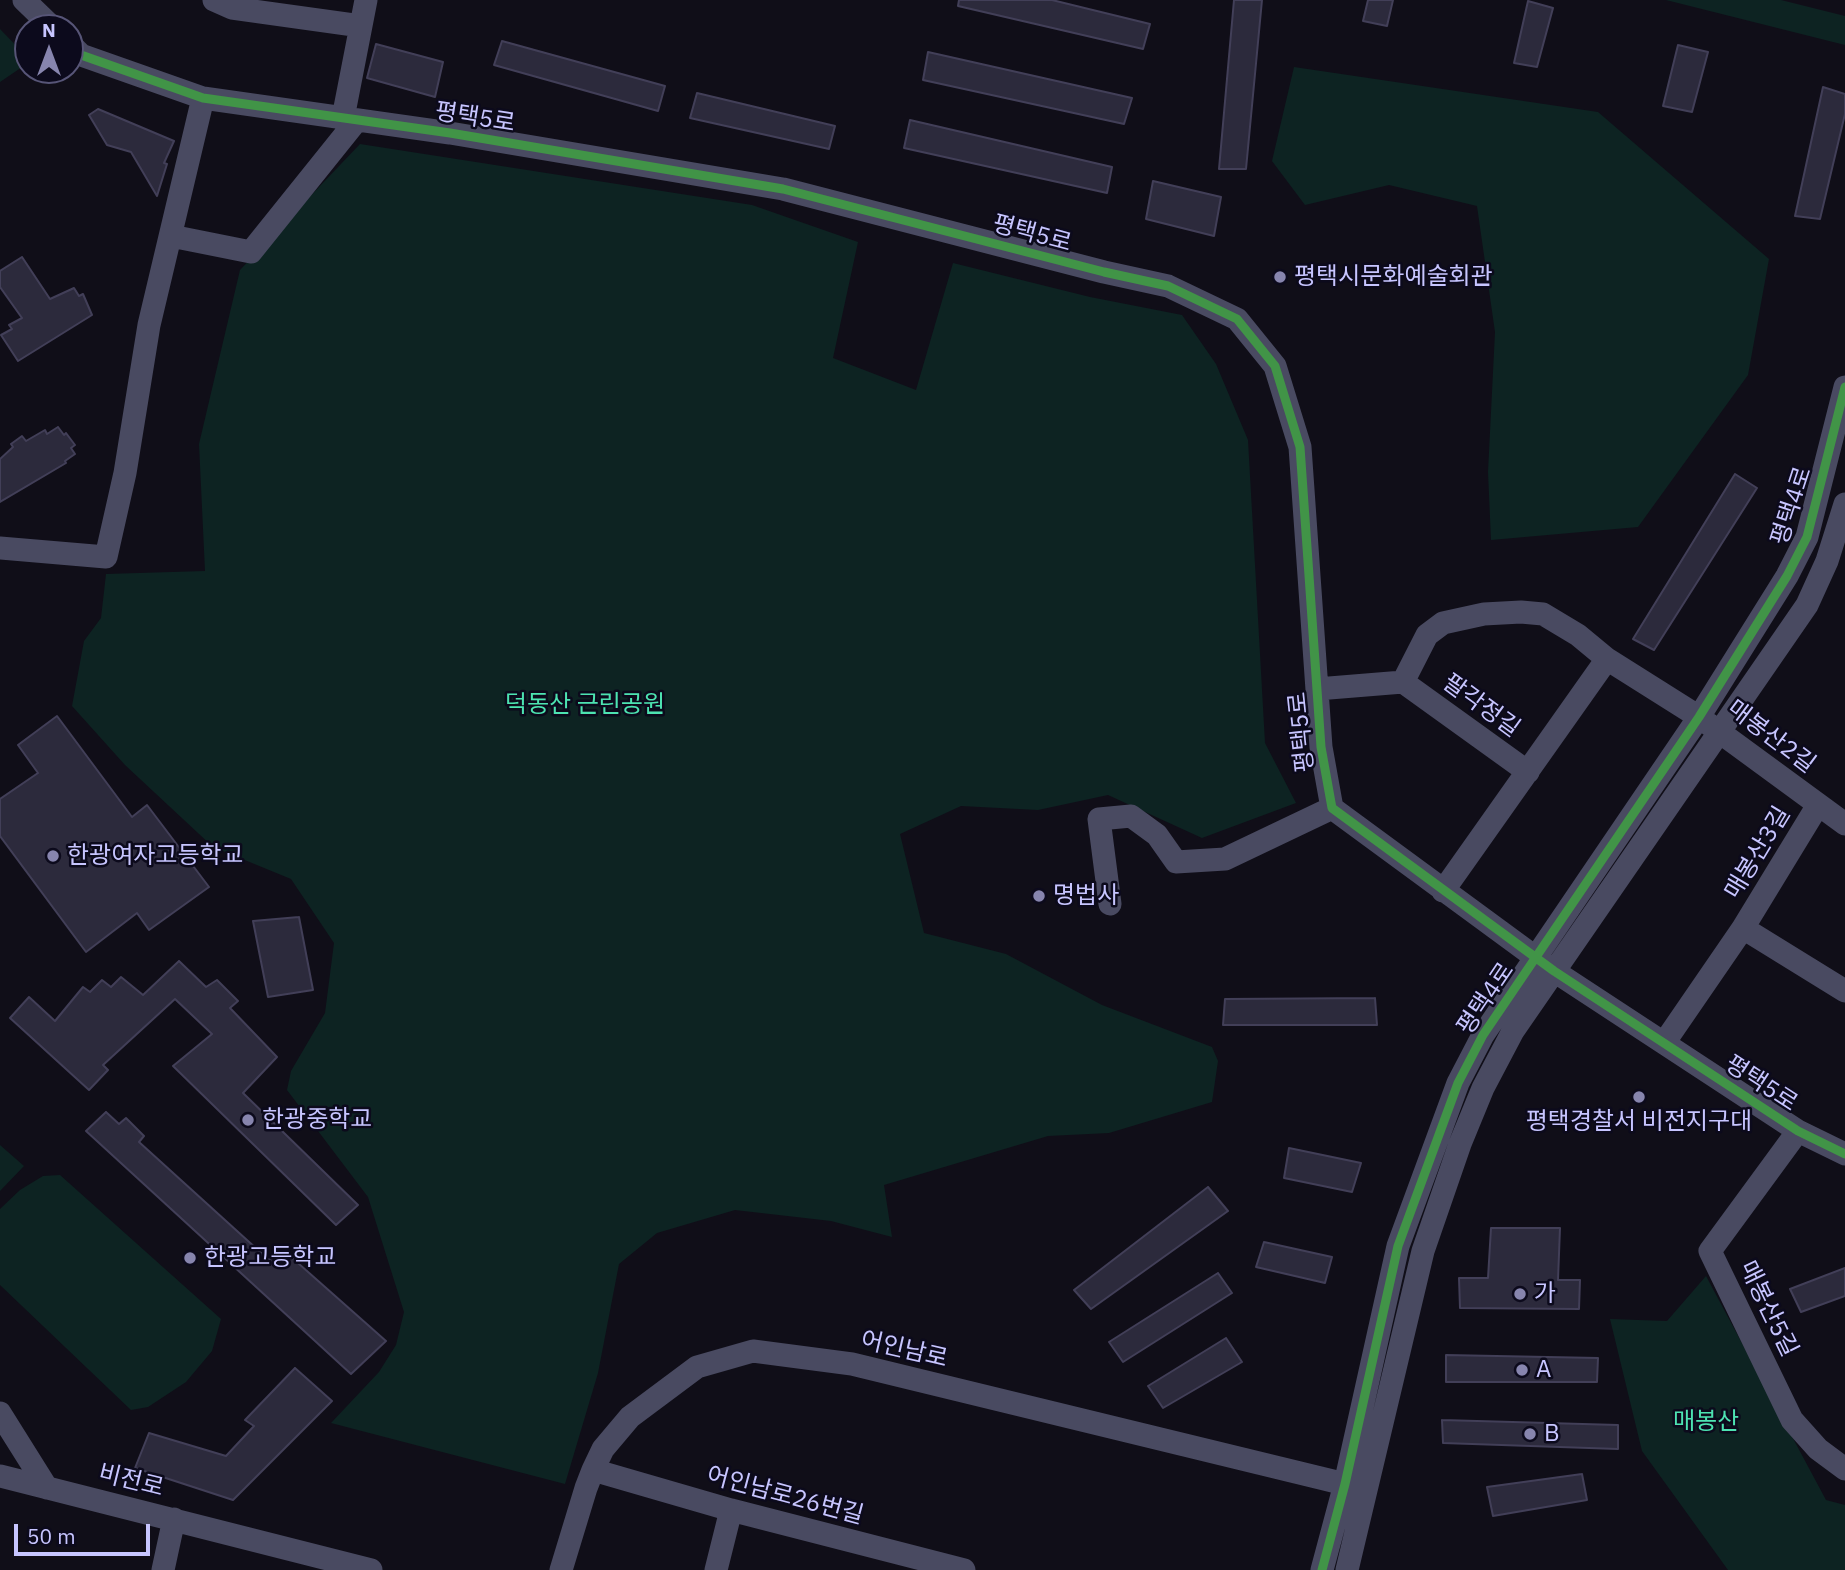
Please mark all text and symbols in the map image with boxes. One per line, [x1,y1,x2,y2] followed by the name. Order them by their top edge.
[14,14,84,84] north arrow
[42,18,56,42] text: N
[433,97,517,139] street label: 평택5로
[989,210,1075,258] street label: 평택5로
[1294,263,1493,291] place label: 평택시문화예술회관
[1272,269,1288,285] marker: 평택시문화예술회관
[1766,463,1818,549] street label: 평택4로
[1437,668,1525,744] street label: 팔각정길
[1283,690,1321,774] street label: 평택5로
[505,691,665,719] park label: 덕동산 근린공원
[1721,695,1821,779] street label: 매봉산2길
[1719,802,1797,904] street label: 매봉산3길
[67,842,244,870] place label: 한광여자고등학교
[45,848,61,864] marker: 한광여자고등학교
[1053,882,1119,910] place label: 명법사
[1031,888,1047,904] marker: 명법사
[1452,958,1520,1040] street label: 평택4로
[1719,1050,1803,1118] street label: 평택5로
[1631,1089,1647,1105] marker: 평택경찰서 비전지구대
[262,1106,372,1134] place label: 한광중학교
[1526,1108,1752,1136] place label: 평택경찰서 비전지구대
[240,1112,256,1128] marker: 한광중학교
[204,1244,336,1272] place label: 한광고등학교
[182,1250,198,1266] marker: 한광고등학교
[1733,1257,1803,1361] street label: 매봉산5길
[1534,1280,1556,1308] place label: 가
[1512,1286,1528,1302] marker: 가
[858,1326,950,1374] street label: 어인남로
[1536,1356,1551,1384] place label: A
[1514,1362,1530,1378] marker: A
[1673,1408,1739,1436] park label: 매봉산
[1544,1420,1560,1448] place label: B
[1522,1426,1538,1442] marker: B
[95,1459,167,1503] street label: 비전로
[703,1461,867,1531] street label: 어인남로26번길
[18,1510,154,1554] scale bar
[27,1522,76,1550] text: 50 m

